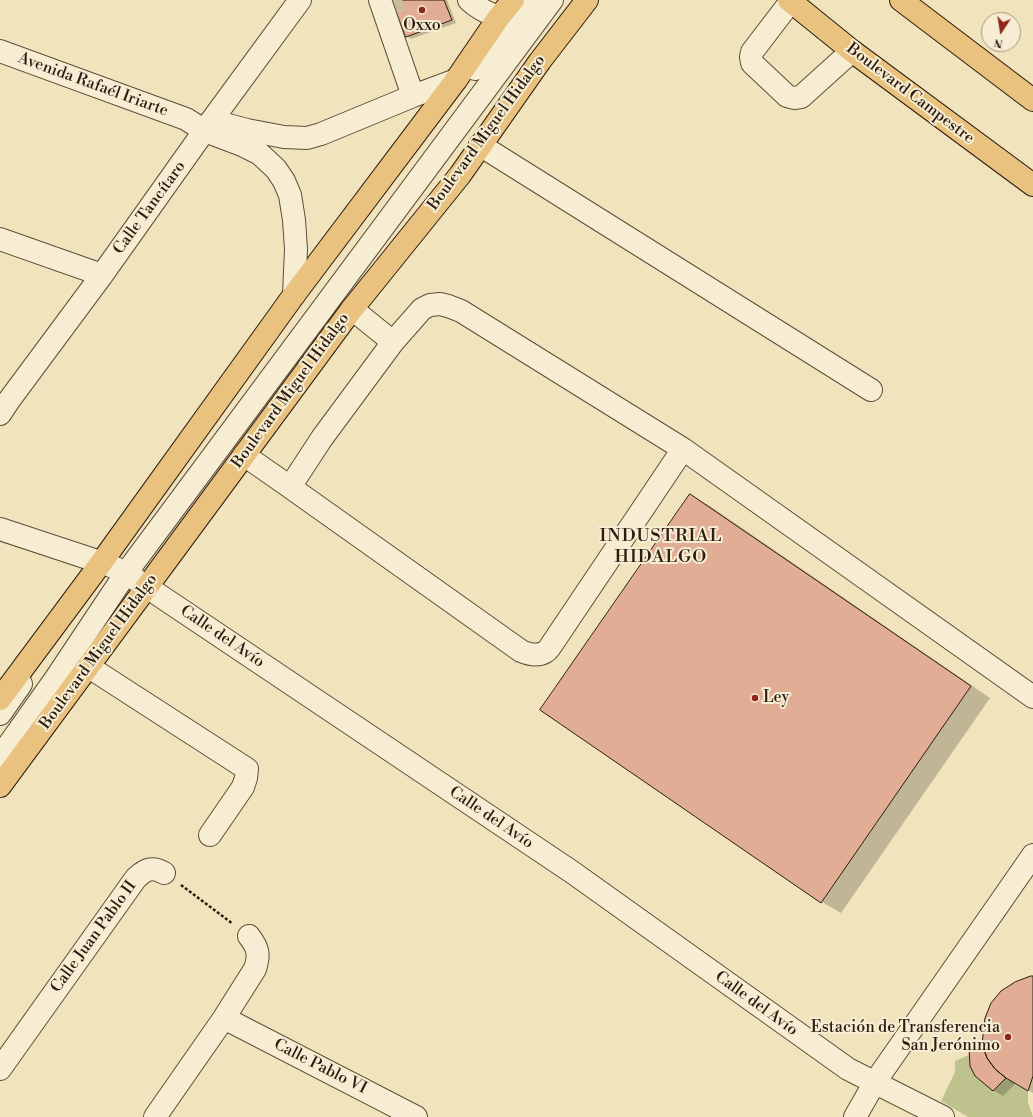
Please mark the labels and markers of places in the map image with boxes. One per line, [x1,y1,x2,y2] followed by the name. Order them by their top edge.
[417,5,427,15] marker: Oxxo
[403,16,441,36] place label: Oxxo
[763,688,789,708] place label: Ley
[750,693,760,703] marker: Ley
[811,1018,1000,1056] place label: Estación de Transferencia San Jerónimo
[1003,1032,1013,1042] marker: Estación de Transferencia San Jerónimo

